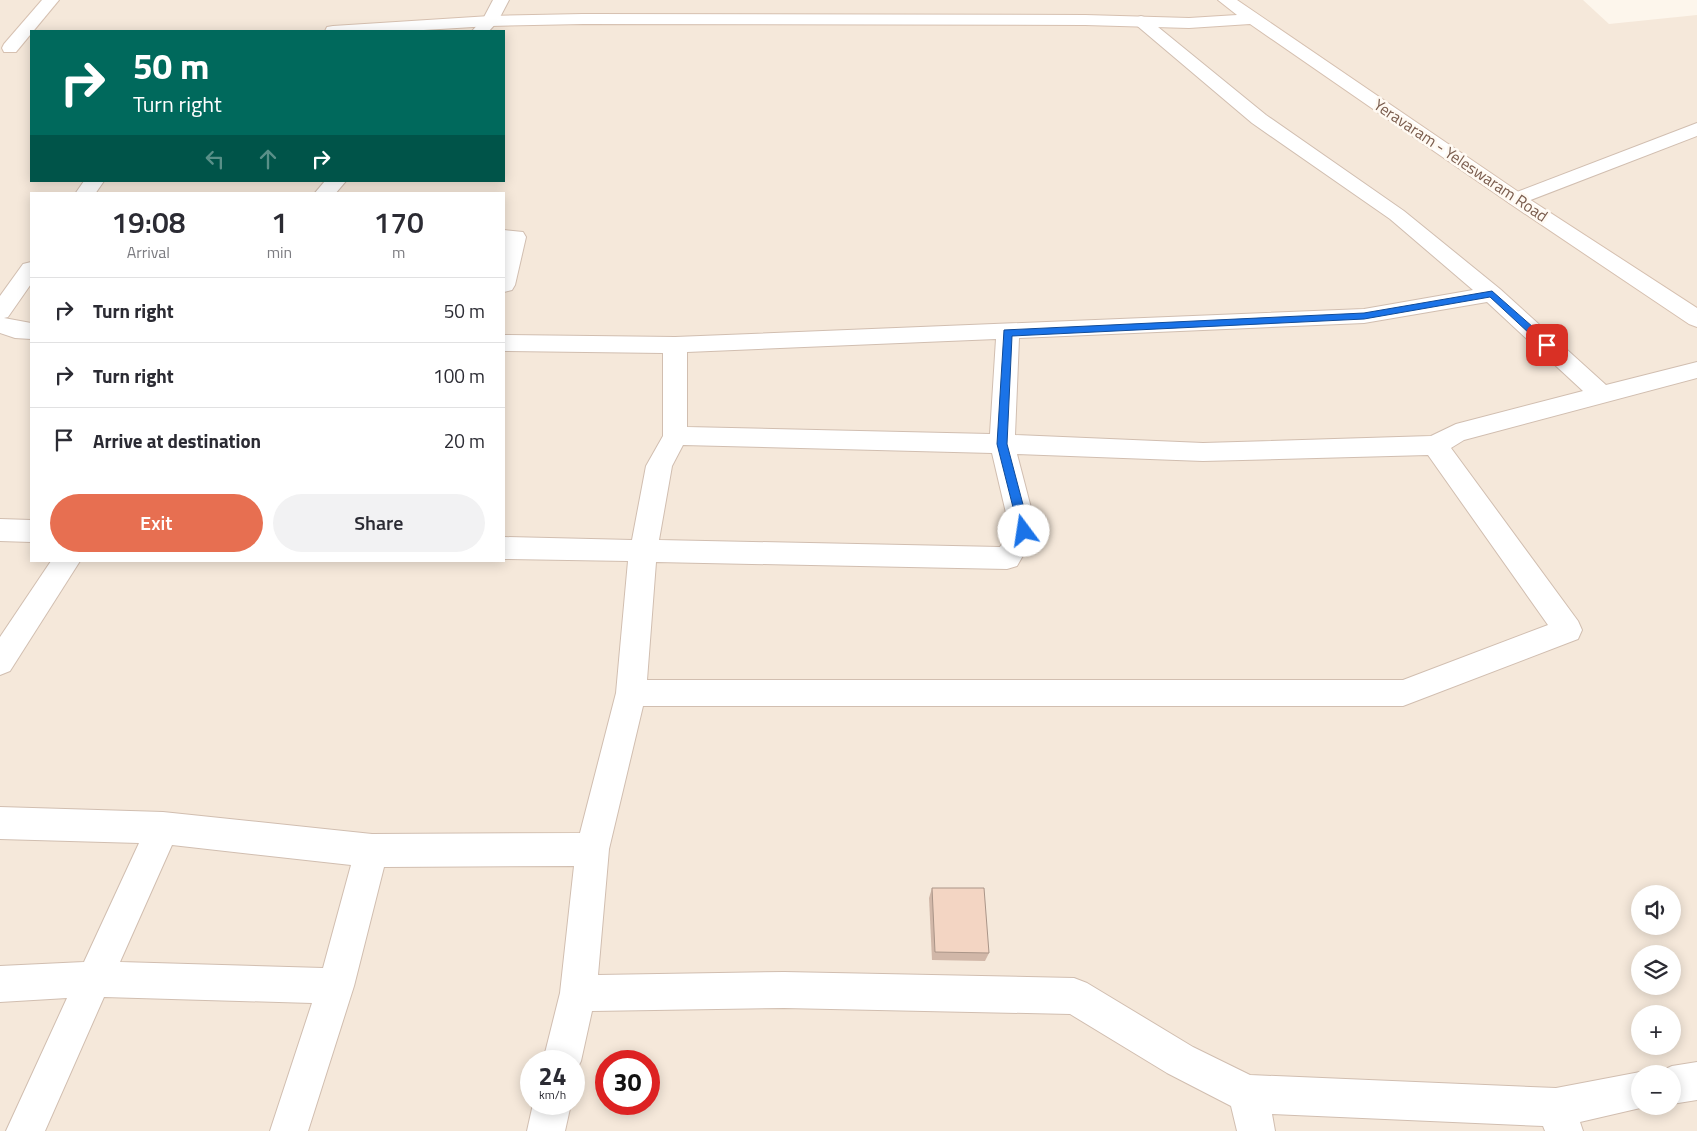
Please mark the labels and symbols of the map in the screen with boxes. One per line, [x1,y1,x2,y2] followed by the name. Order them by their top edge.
[1369,93,1553,227] street label: Yeravaram - Yeleswaram Road
[1526,324,1568,366] pin
[997,504,1049,556] position arrow
[595,1050,660,1115] speed limit sign: 30

